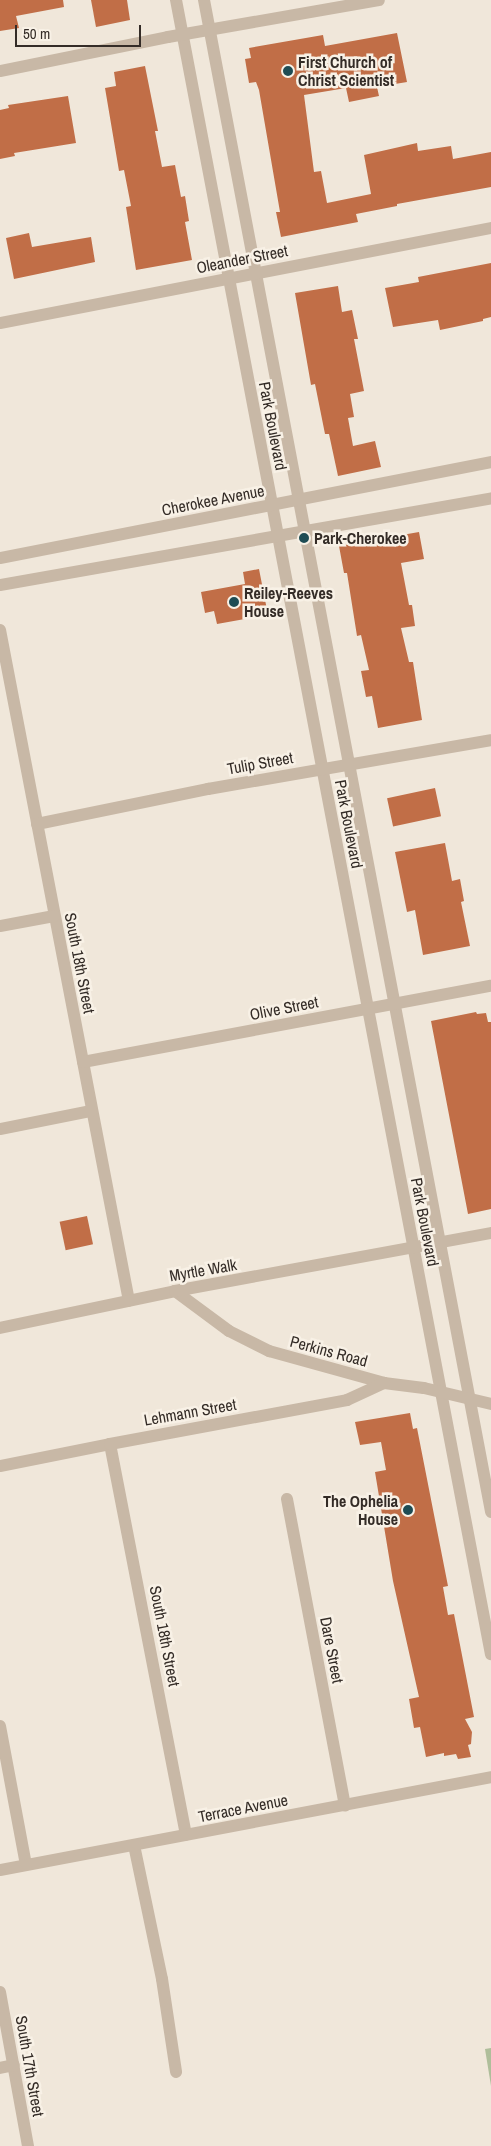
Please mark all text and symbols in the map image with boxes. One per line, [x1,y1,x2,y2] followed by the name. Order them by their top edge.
[18,15,144,47] scale bar
[23,23,50,44] text: 50 m
[298,52,394,90] place label: First Church of Christ Scientist
[282,65,294,77] marker: First Church of Christ Scientist
[195,241,289,277] street label: Oleander Street
[255,380,291,472] street label: Park Boulevard
[160,481,266,519] street label: Cherokee Avenue
[314,528,407,548] place label: Park-Cherokee
[298,532,310,544] marker: Park-Cherokee
[244,583,333,621] place label: Reiley-Reeves House
[228,596,240,608] marker: Reiley-Reeves House
[225,748,295,778] street label: Tulip Street
[331,778,367,870] street label: Park Boulevard
[61,911,99,1015] street label: South 18th Street
[248,992,320,1024] street label: Olive Street
[407,1176,443,1268] street label: Park Boulevard
[168,1255,238,1285] street label: Myrtle Walk
[288,1331,370,1371] street label: Perkins Road
[142,1394,238,1430] street label: Lehmann Street
[323,1491,398,1529] place label: The Ophelia House
[402,1504,414,1516] marker: The Ophelia House
[146,1584,184,1688] street label: South 18th Street
[316,1615,348,1685] street label: Dare Street
[196,1790,290,1826] street label: Terrace Avenue
[12,2014,48,2118] street label: South 17th Street

